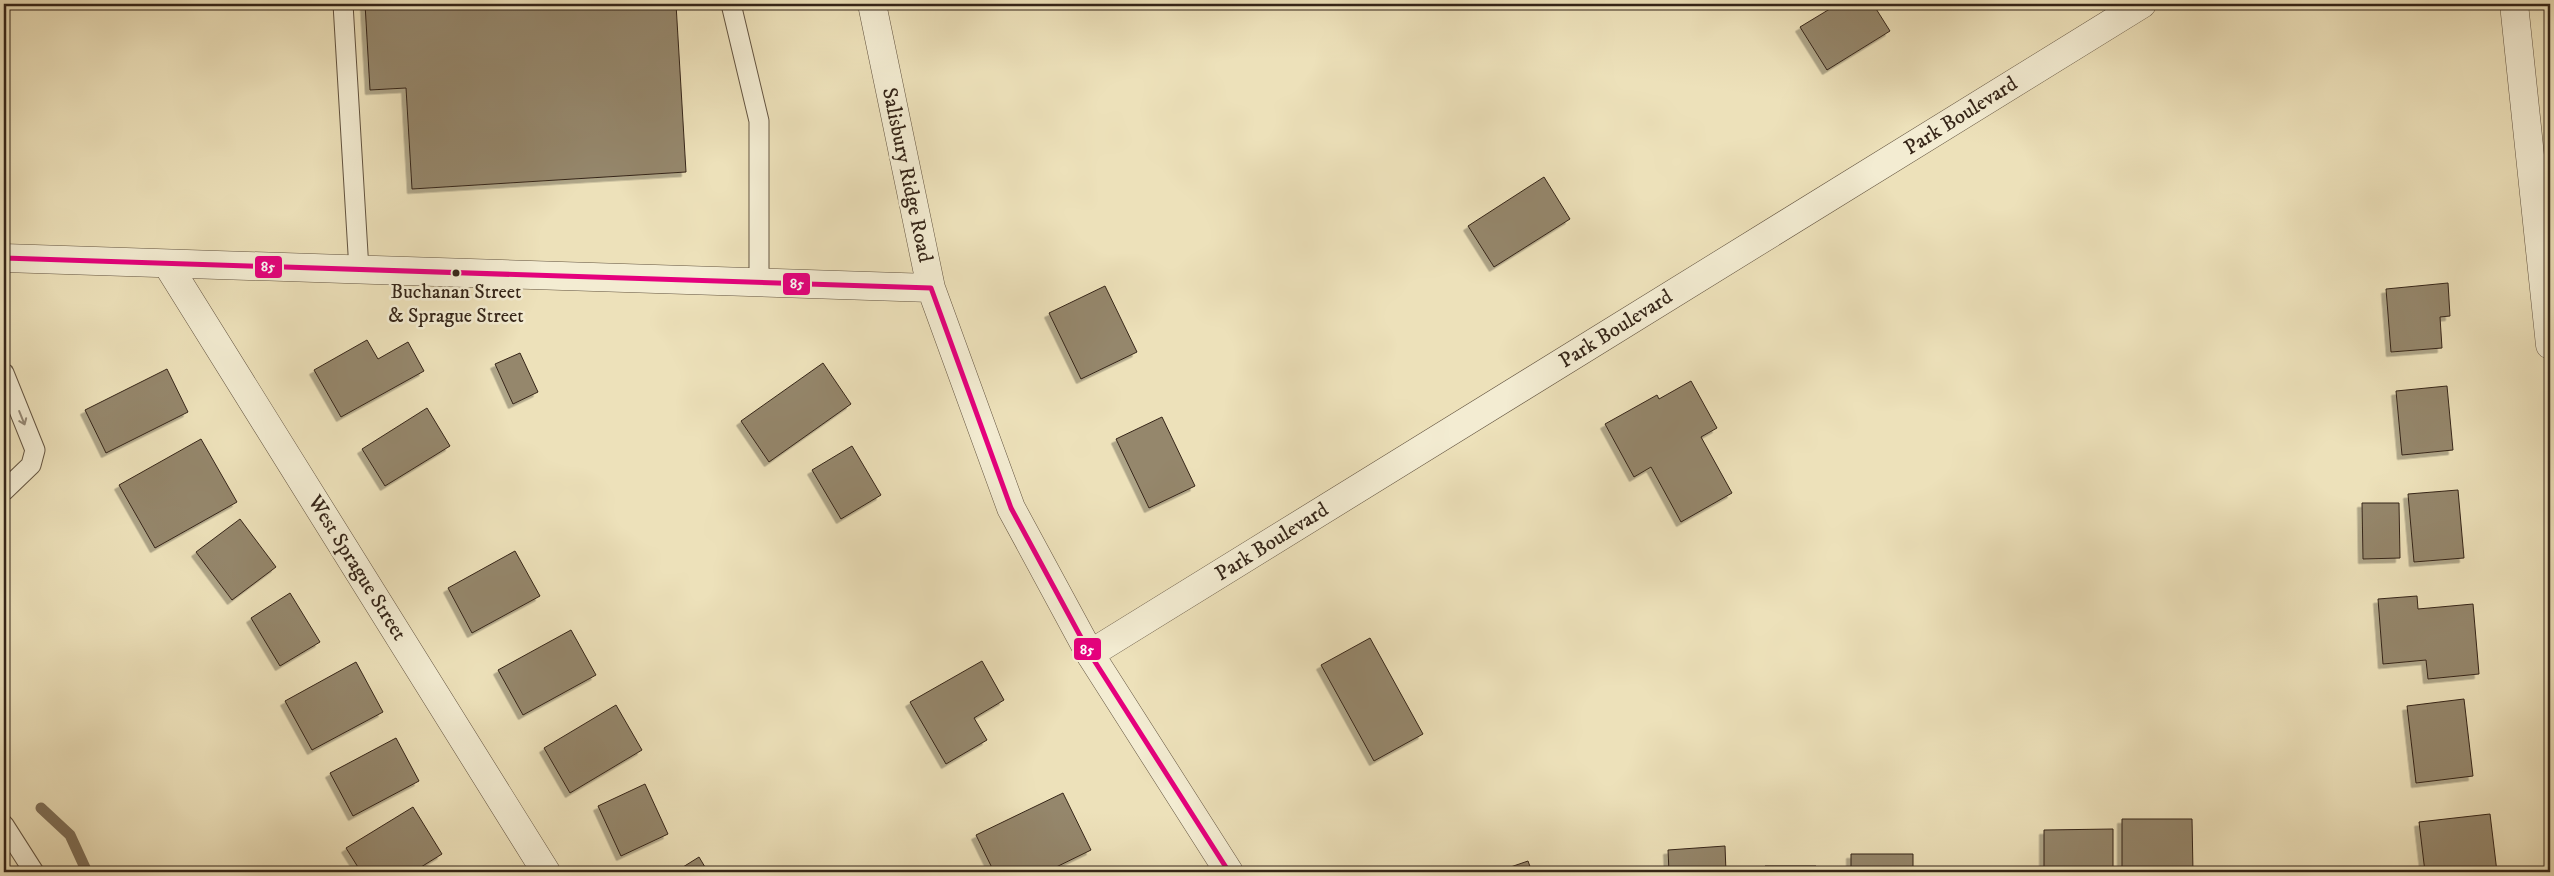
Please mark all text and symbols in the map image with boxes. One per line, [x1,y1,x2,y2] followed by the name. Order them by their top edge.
[1900,71,2023,161] street label: Park Boulevard
[876,85,938,265] street label: Salisbury Ridge Road
[254,255,283,279] line badge: 85
[261,258,275,276] text: 85
[451,268,461,278] marker: Buchanan Street & Sprague Street
[782,272,811,296] line badge: 85
[790,275,804,293] text: 85
[388,280,524,329] place label: Buchanan Street & Sprague Street
[1555,284,1678,374] street label: Park Boulevard
[18,410,27,426] one-way arrow
[301,490,412,646] street label: West Sprague Street
[1211,497,1334,587] street label: Park Boulevard
[1073,637,1102,661] line badge: 85
[1080,641,1094,659] text: 85

